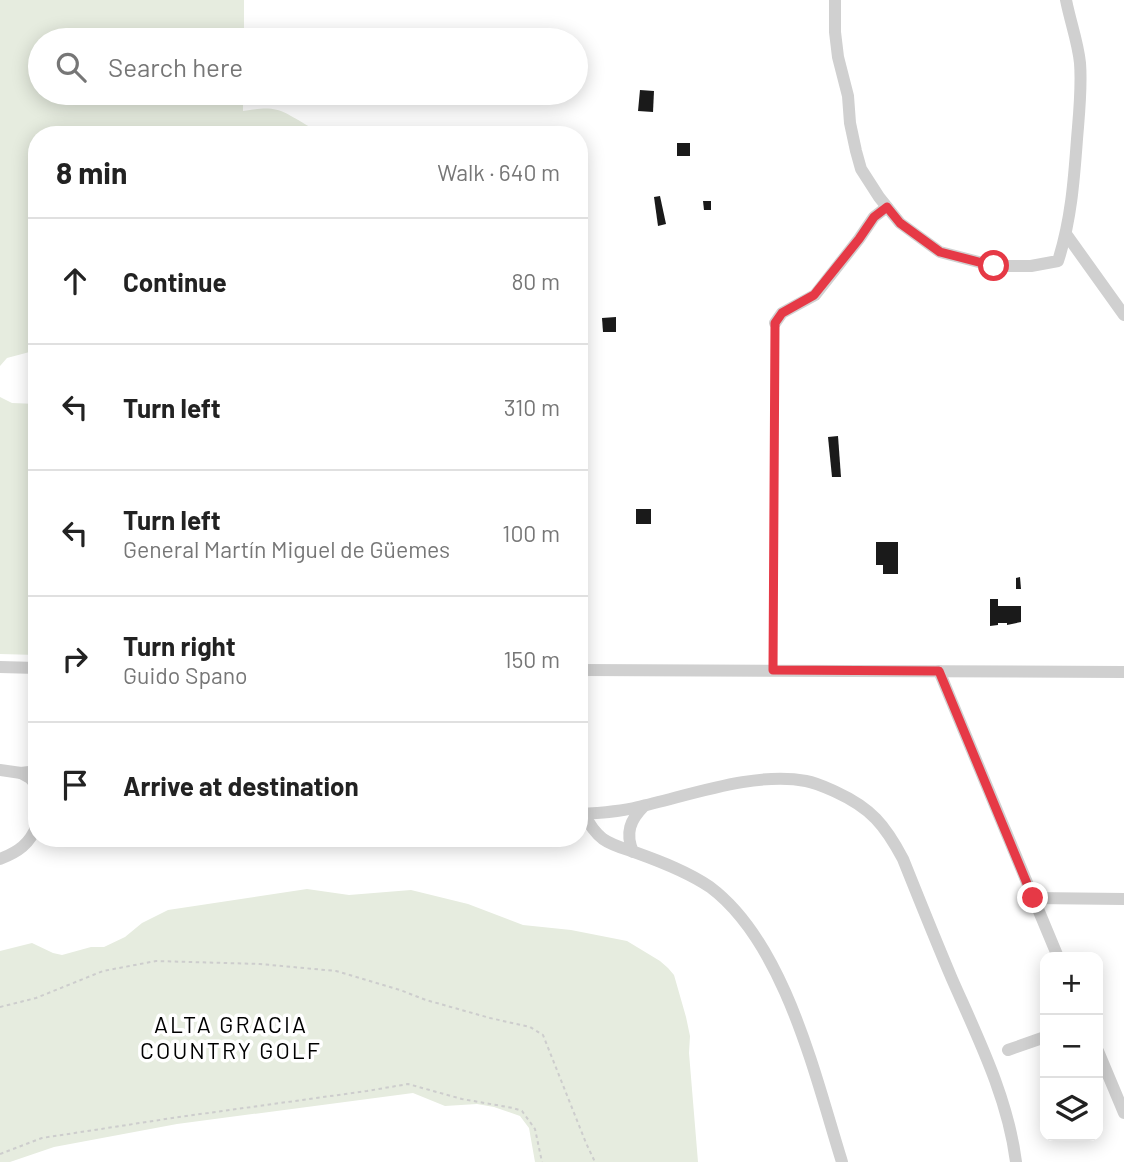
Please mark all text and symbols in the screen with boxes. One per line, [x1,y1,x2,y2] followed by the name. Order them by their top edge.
[28,28,588,105] search box
[52,48,90,86] icon: search
[108,51,243,82] text: Search here
[56,154,127,190] text: 8 min
[437,158,560,186] text: Walk · 640 m
[978,250,1009,281] route start
[56,262,94,300] icon: ahead
[123,266,227,297] text: Continue
[511,267,560,295] text: 80 m
[56,388,94,426] icon: left
[123,392,221,423] text: Turn left
[504,393,560,421] text: 310 m
[123,504,221,535] text: Turn left
[56,514,94,552] icon: left
[502,519,560,547] text: 100 m
[123,535,450,563] text: General Martín Miguel de Güemes
[123,630,236,661] text: Turn right
[56,640,94,678] icon: right
[504,645,560,673] text: 150 m
[123,661,248,689] text: Guido Spano
[56,766,94,804] icon: arrive
[123,770,359,801] text: Arrive at destination
[1017,882,1048,913] route end
[1040,952,1103,1141] map controls
[1040,952,1103,1015] button: +
[140,1010,322,1064] district label: ALTA GRACIA COUNTRY GOLF
[1040,1015,1103,1078] button: −
[1040,1078,1103,1141] button: layers

